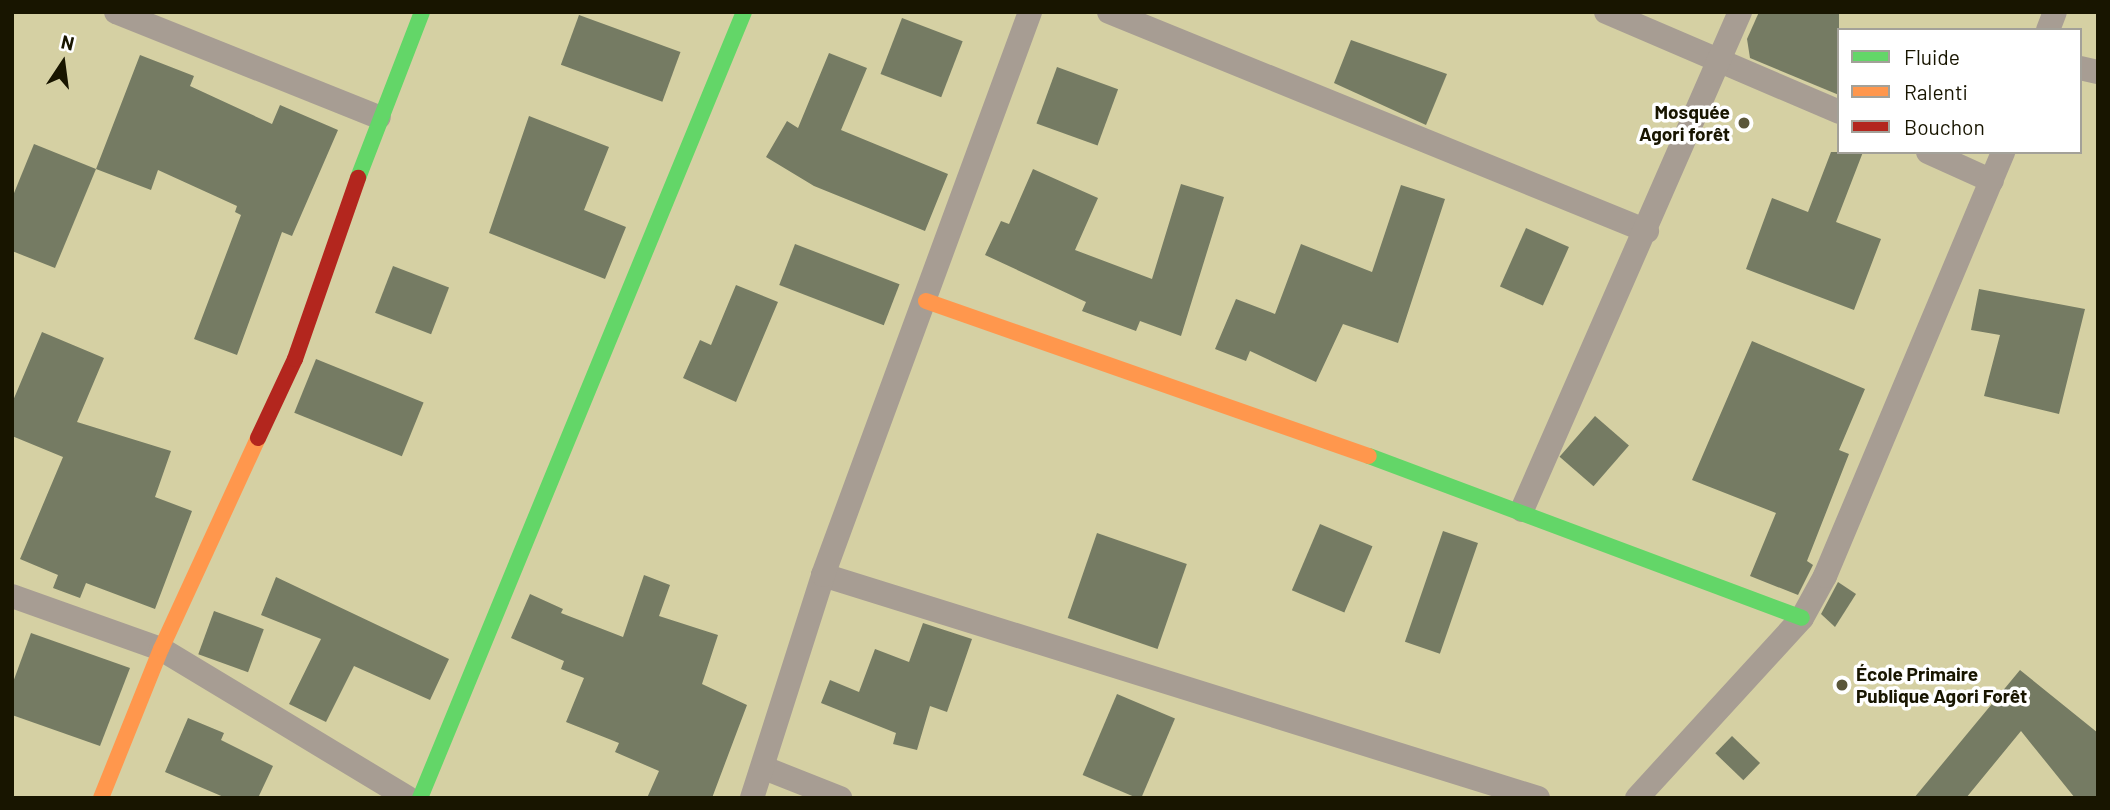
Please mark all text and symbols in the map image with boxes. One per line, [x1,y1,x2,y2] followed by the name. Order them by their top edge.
[28,28,98,98] north arrow
[1837,28,2082,154] legend
[59,29,77,55] text: N
[1904,44,1960,69] text: Fluide
[1904,79,1968,104] text: Ralenti
[1639,101,1730,145] place label: Mosquée Agori forêt
[1904,114,1985,139] text: Bouchon
[1736,115,1752,131] marker: Mosquée Agori forêt
[1856,663,2027,707] place label: École Primaire Publique Agori Forêt
[1834,677,1850,693] marker: École Primaire Publique Agori Forêt

